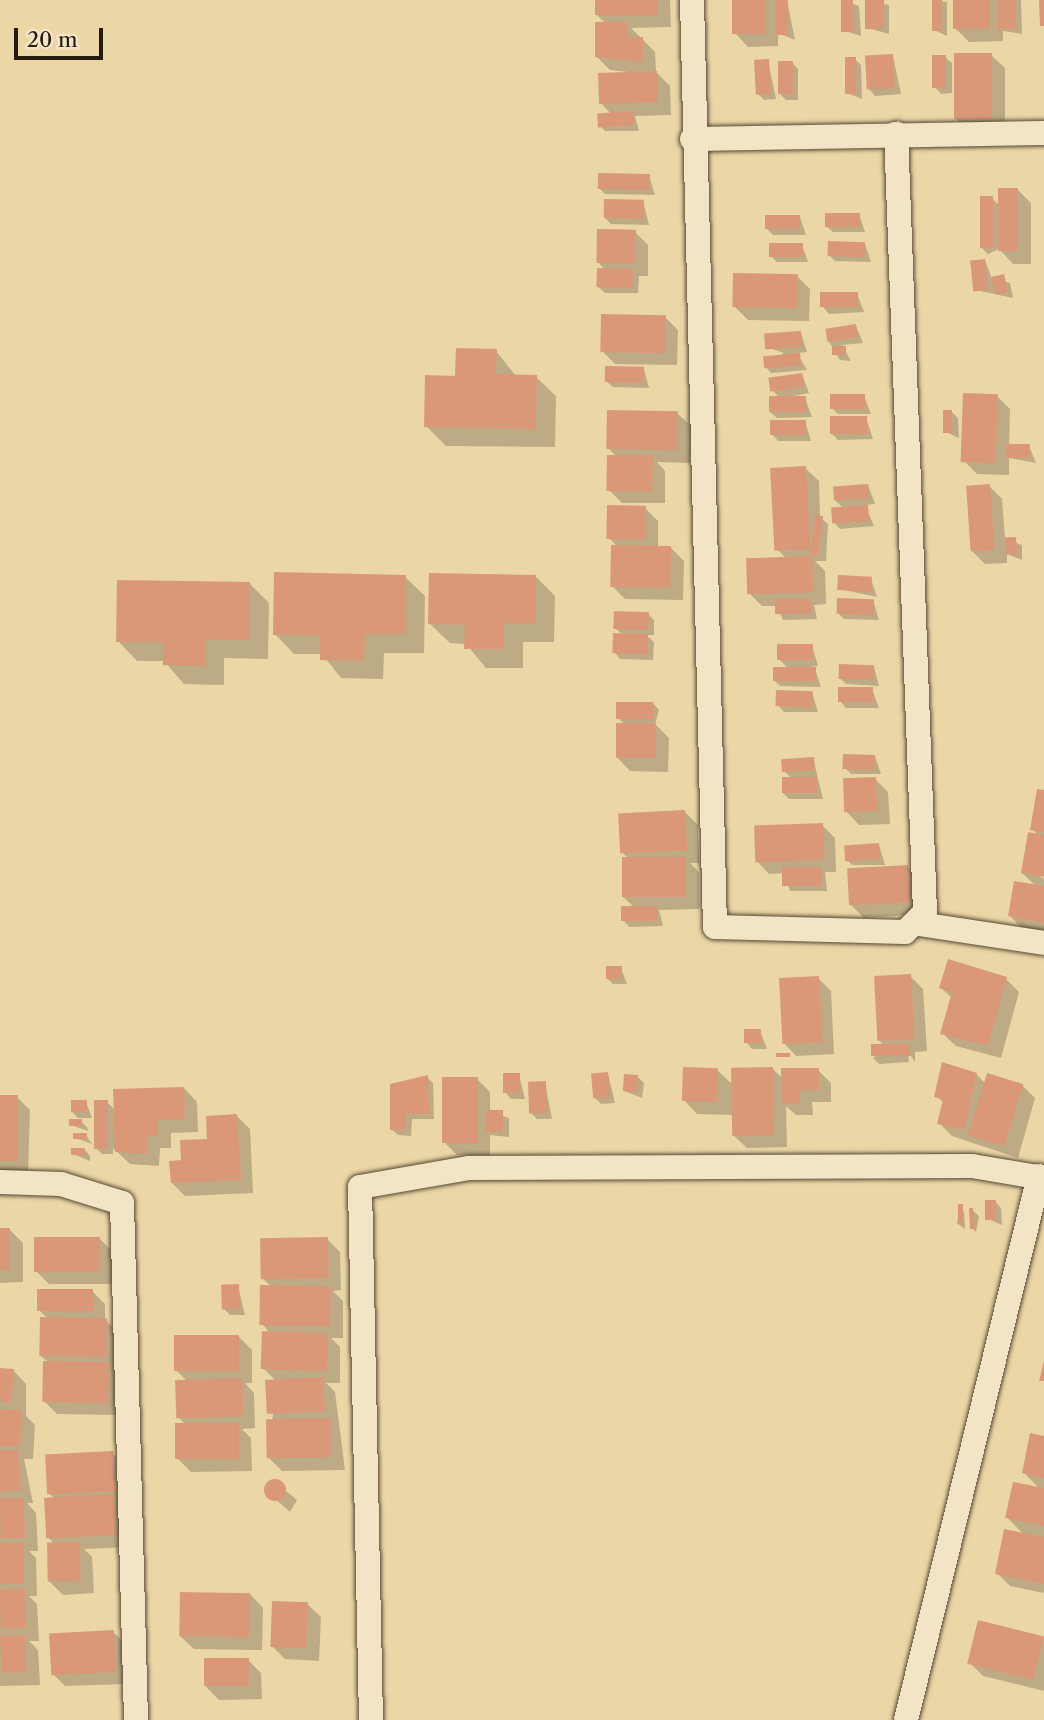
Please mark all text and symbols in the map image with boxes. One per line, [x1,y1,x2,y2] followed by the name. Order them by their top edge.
[18,14,107,58] scale bar
[27,27,78,52] text: 20 m

